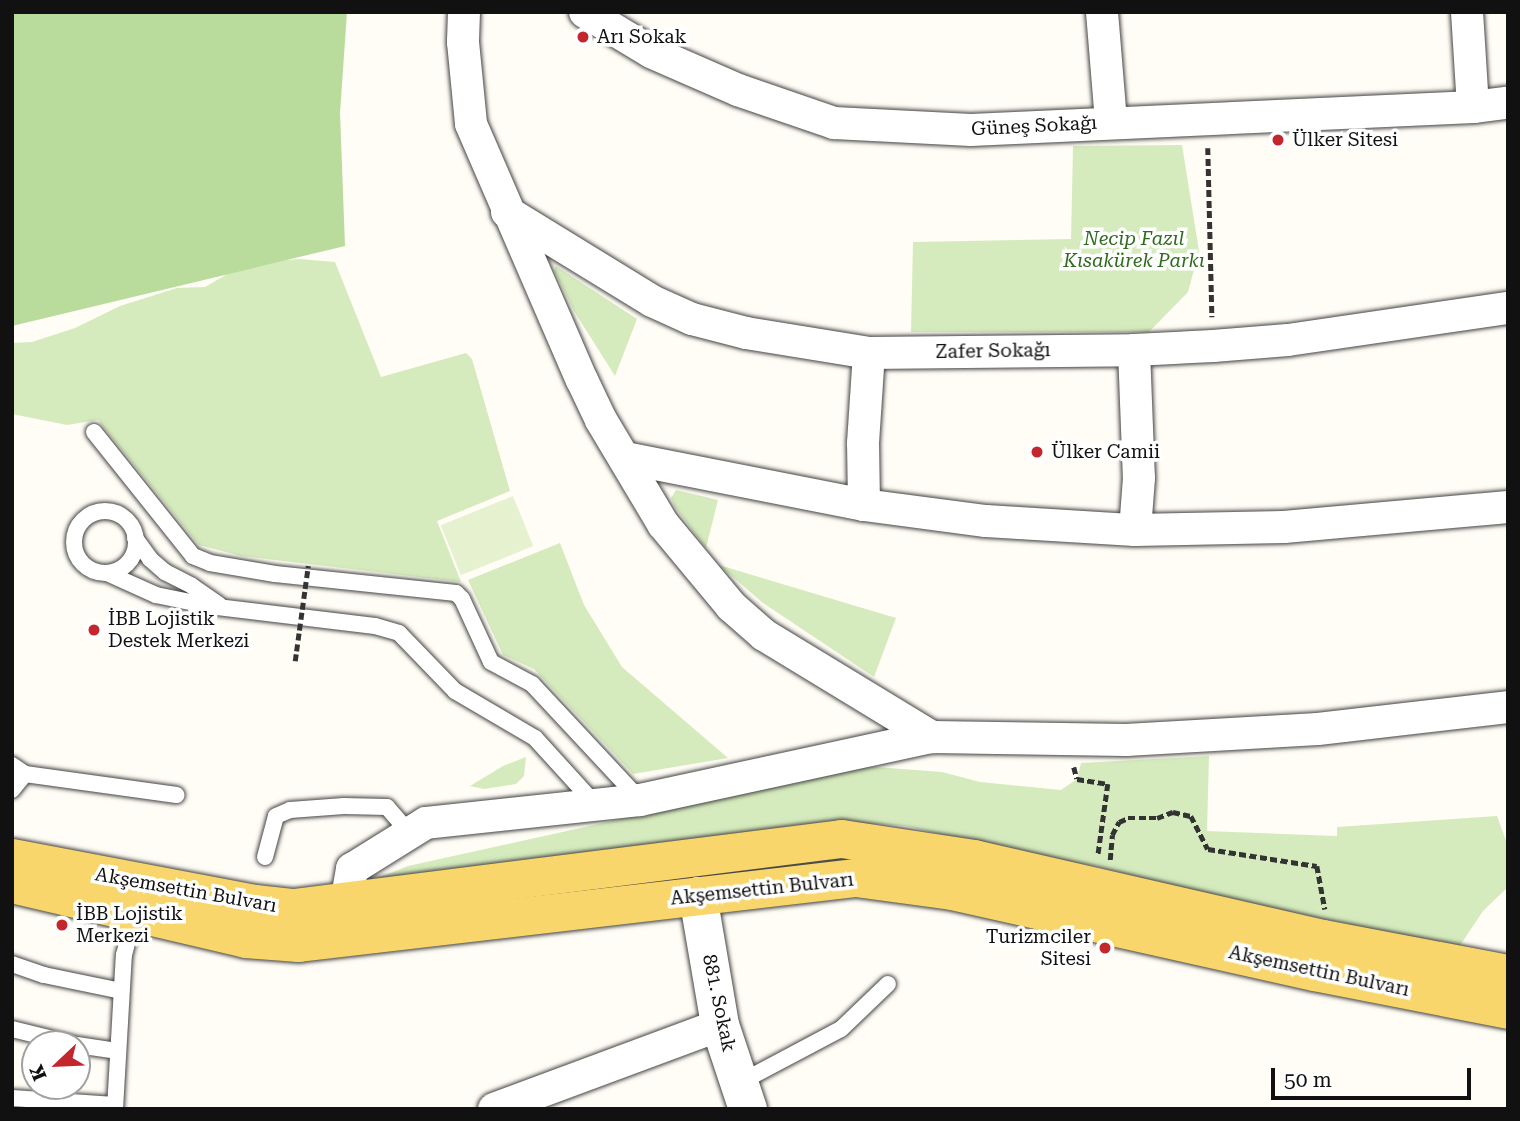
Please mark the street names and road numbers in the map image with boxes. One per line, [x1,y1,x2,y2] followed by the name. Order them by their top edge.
[971,111,1097,141] street label: Güneş Sokağı
[935,339,1051,363] street label: Zafer Sokağı
[93,863,279,917] street label: Akşemsettin Bulvarı
[669,868,855,910] street label: Akşemsettin Bulvarı
[1227,941,1411,1001] street label: Akşemsettin Bulvarı
[698,952,740,1054] street label: 881. Sokak

